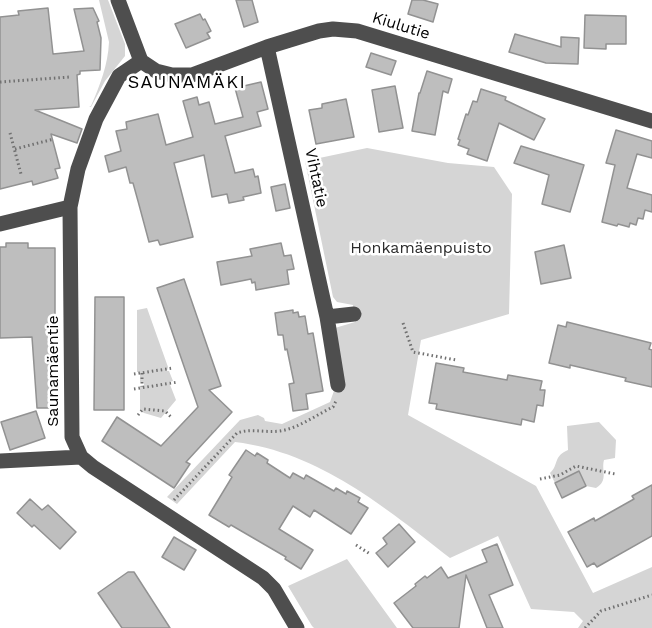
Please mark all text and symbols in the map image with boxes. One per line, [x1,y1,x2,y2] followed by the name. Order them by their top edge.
[370,8,432,44] street label: Kiulutie
[128,72,246,94] district label: SAUNAMÄKI
[300,147,332,209] street label: Vihtatie
[350,238,492,258] park label: Honkamäenpuisto
[43,315,63,427] street label: Saunamäentie

